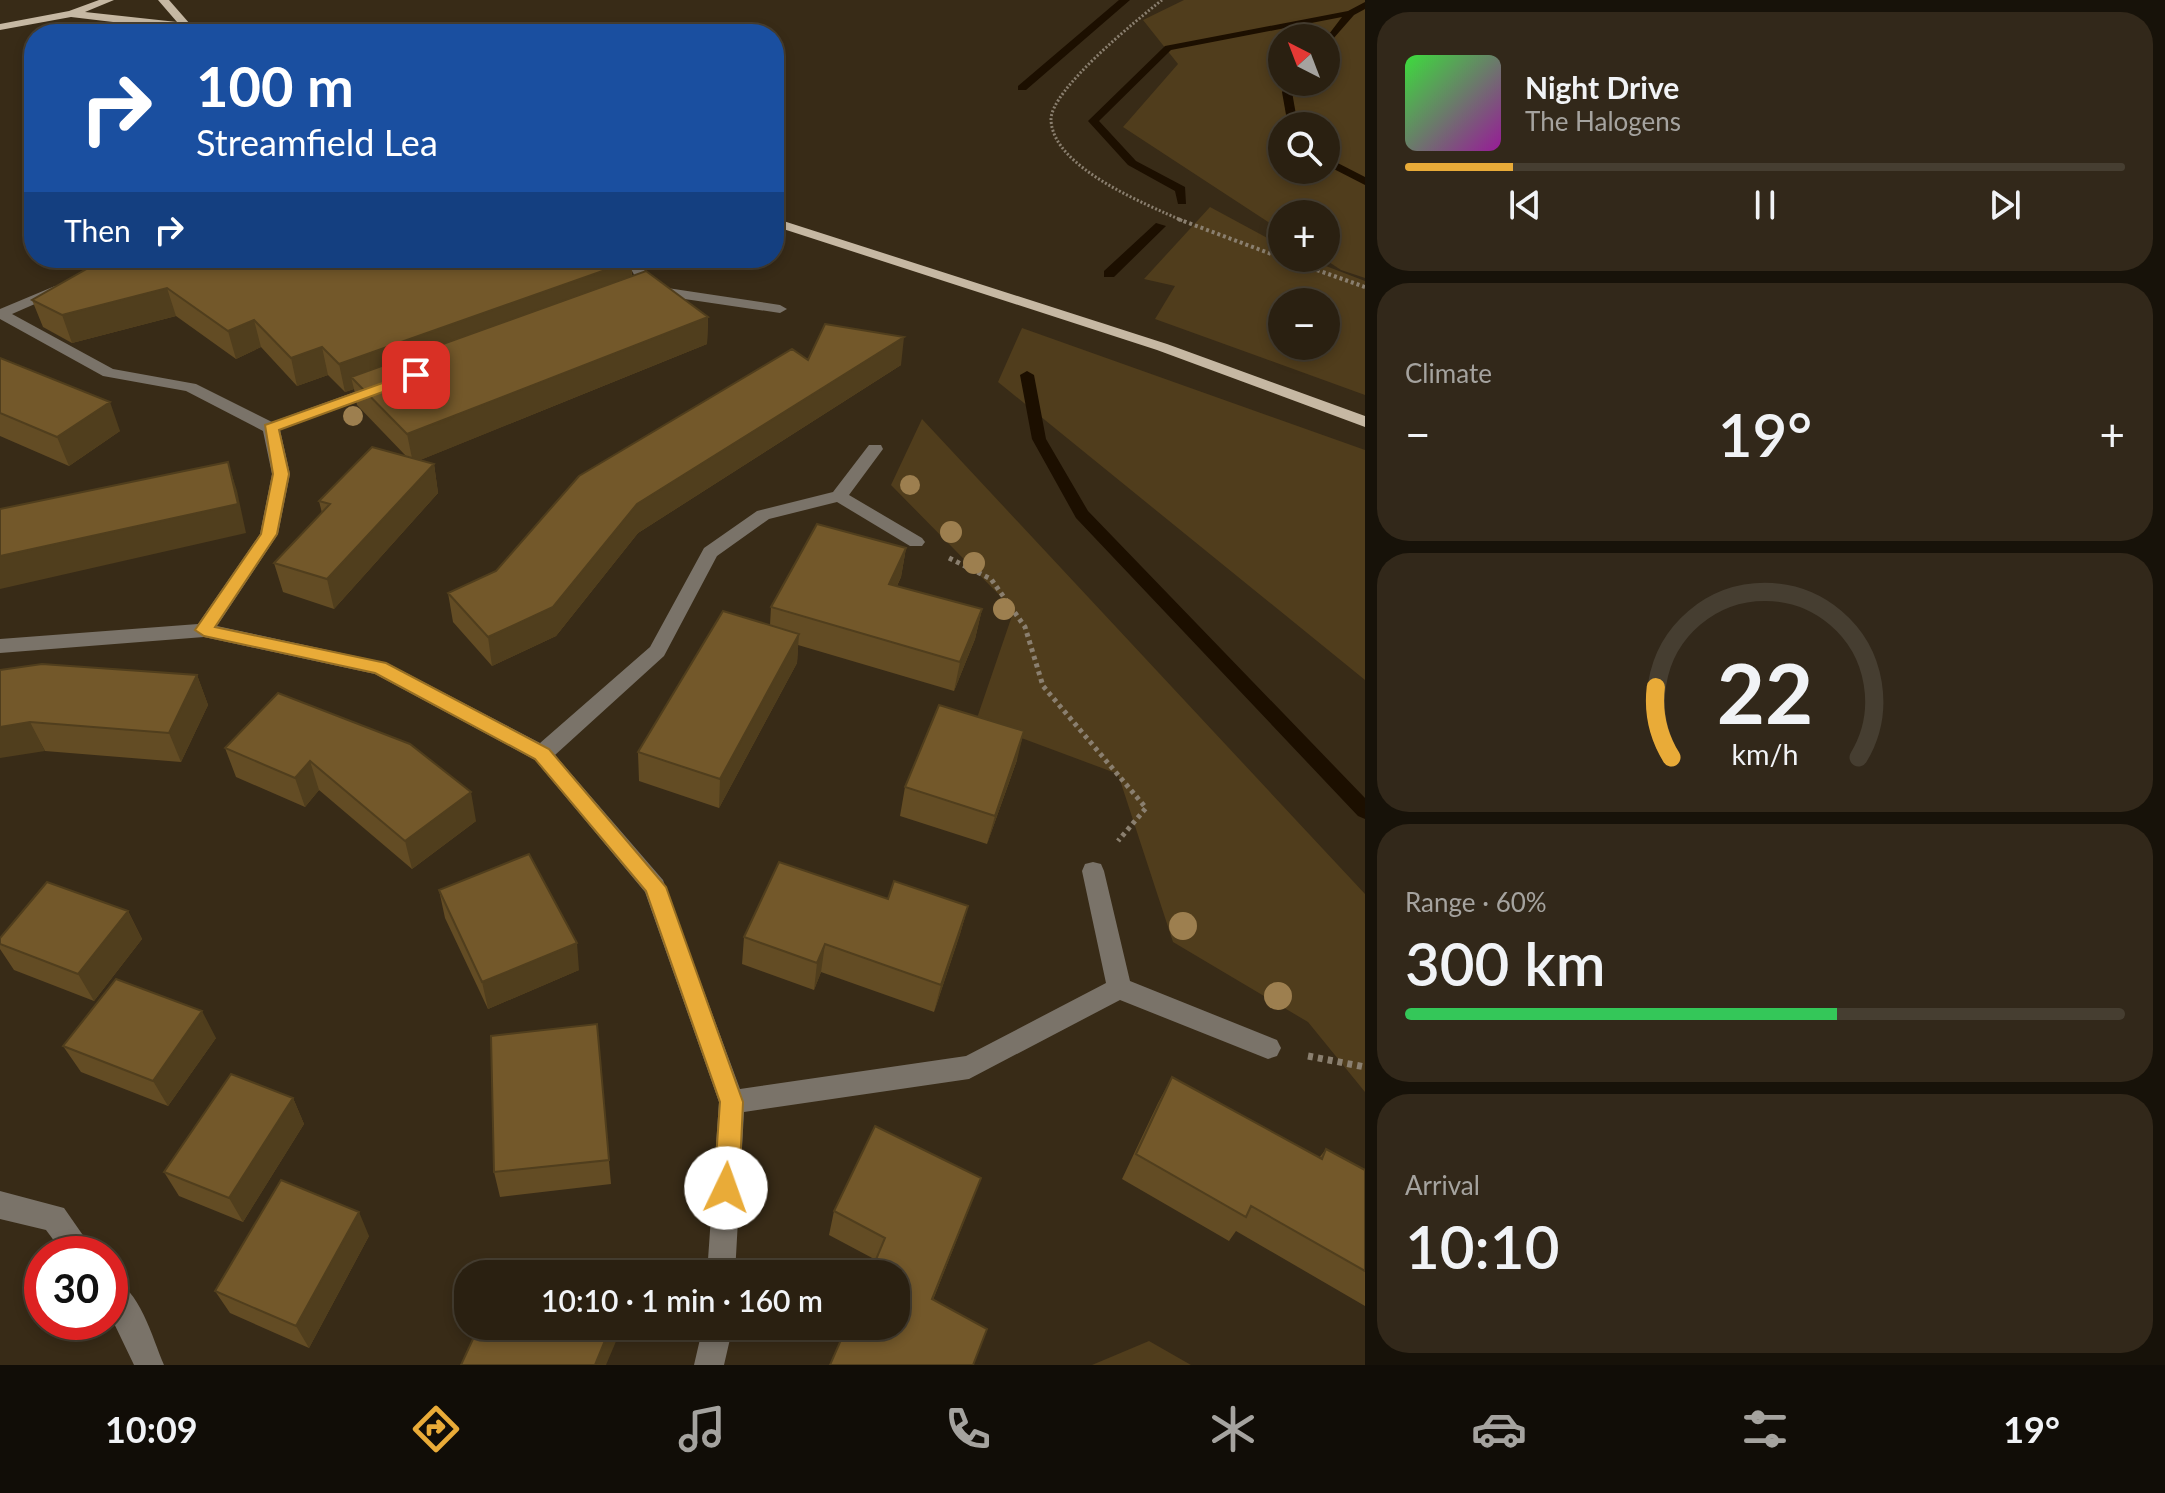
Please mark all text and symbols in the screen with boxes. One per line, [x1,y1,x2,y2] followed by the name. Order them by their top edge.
[1268,24,1340,96] north arrow
[1268,24,1340,360] map controls
[196,52,354,119] text: 100 m
[64,56,168,160] icon: right
[1525,69,1679,105] text: Night Drive
[1525,105,1681,137] text: The Halogens
[1268,112,1340,184] button: search
[196,120,438,164] text: Streamfield Lea
[1503,183,1547,227] icon: previous
[1743,183,1787,227] icon: pause
[1983,183,2027,227] icon: next
[1268,200,1340,272] button: +
[147,208,191,252] icon: right
[64,212,131,248] text: Then
[1268,288,1340,360] button: −
[382,341,450,409] pin
[394,353,438,397] icon: arrive
[1405,357,1492,389] text: Climate
[1718,398,1812,470] text: 19°
[1405,408,1431,460] text: −
[2099,408,2125,460] text: +
[1717,642,1813,742] text: 22
[1732,738,1798,772] text: km/h
[1405,886,1547,918] text: Range · 60%
[1405,927,1606,999] text: 300 km
[684,1146,768,1230] position arrow
[1405,1169,1480,1201] text: Arrival
[1405,1210,1559,1282] text: 10:10
[24,1236,128,1340] speed limit sign: 30
[541,1282,823,1318] text: 10:10 · 1 min · 160 m
[408,1401,464,1457] icon: directions
[674,1401,730,1457] icon: music
[940,1401,996,1457] icon: phone
[1205,1401,1261,1457] icon: climate
[1471,1401,1527,1457] icon: car
[1737,1401,1793,1457] icon: filters
[105,1407,198,1451] text: 10:09
[2003,1407,2060,1451] text: 19°

